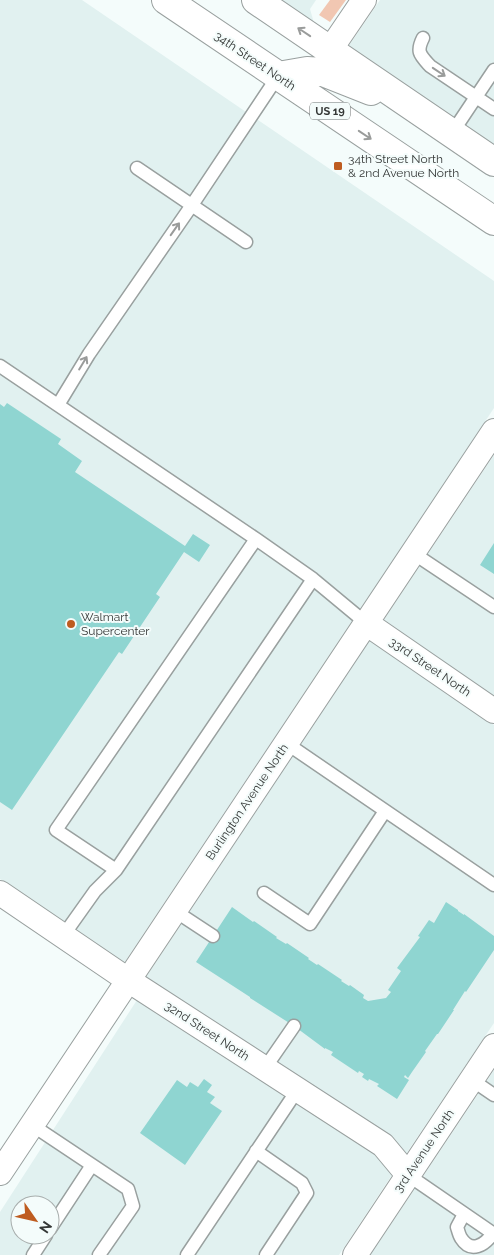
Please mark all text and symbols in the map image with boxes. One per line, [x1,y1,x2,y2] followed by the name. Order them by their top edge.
[297,27,311,37] one-way arrow
[212,29,298,93] street label: 34th Street North
[432,68,446,78] one-way arrow
[310,102,350,120] road number: US 19
[358,130,372,140] one-way arrow
[348,152,459,180] place label: 34th Street North & 2nd Avenue North
[332,160,344,172] marker: 34th Street North & 2nd Avenue North
[170,222,180,236] one-way arrow
[78,356,88,371] one-way arrow
[81,610,150,638] place label: Walmart Supercenter
[65,618,77,630] marker: Walmart Supercenter
[387,635,473,699] street label: 33rd Street North
[203,741,291,863] street label: Burlington Avenue North
[162,998,252,1064] street label: 32nd Street North
[391,1107,457,1195] street label: 3rd Avenue North
[10,1195,60,1245] north arrow
[36,1218,55,1236] text: N

